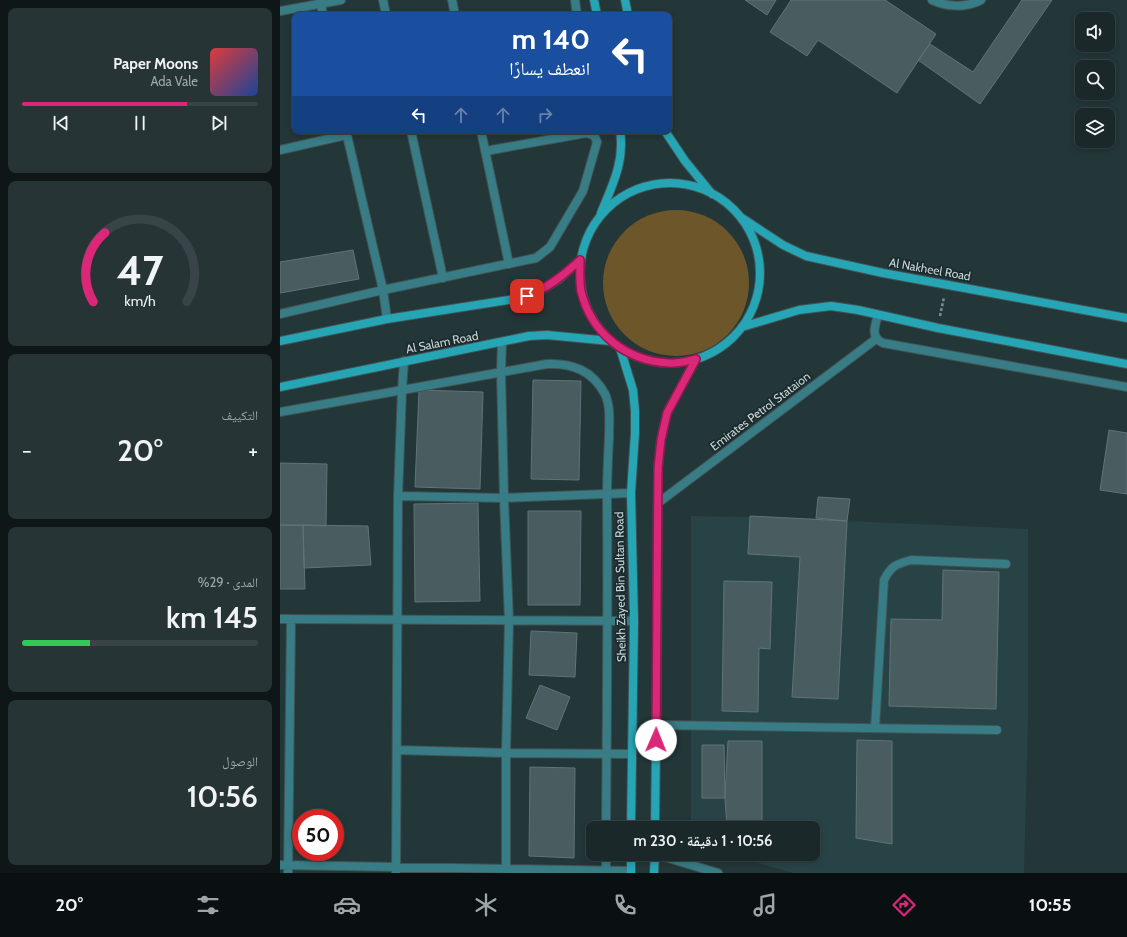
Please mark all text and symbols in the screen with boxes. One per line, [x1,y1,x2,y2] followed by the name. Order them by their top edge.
[1075,12,1115,148] map controls
[1075,12,1115,52] button: sound
[512,22,590,56] text: 140 m
[604,28,656,80] icon: left
[113,55,198,73] text: Paper Moons
[509,58,590,80] text: انعطف يسارًا
[1075,60,1115,100] button: search
[150,73,198,89] text: Ada Vale
[408,104,430,126] icon: left
[450,104,472,126] icon: ahead
[492,104,514,126] icon: ahead
[534,104,556,126] icon: right
[1075,108,1115,148] button: layers
[50,112,72,134] icon: previous
[129,112,151,134] icon: pause
[208,112,230,134] icon: next
[116,244,164,294] text: 47
[888,254,972,284] street label: Al Nakheel Road
[510,279,544,313] pin
[516,285,538,307] icon: arrive
[124,291,156,309] text: km/h
[405,328,479,356] street label: Al Salam Road
[707,368,813,454] street label: Emirates Petrol Stataion
[222,407,258,423] text: التكييف
[117,432,163,469] text: 20°
[22,437,32,464] text: −
[248,437,258,464] text: +
[611,512,629,662] street label: Sheikh Zayed Bin Sultan Road
[198,574,258,590] text: المدى · 29%
[166,599,258,636] text: 145 km
[635,719,677,761] position arrow
[222,753,258,769] text: الوصول
[187,778,258,815] text: 10:56
[292,809,344,861] speed limit sign: 50
[633,832,773,850] text: 10:56 · 1 دقيقة · 230 m
[194,891,222,919] icon: filters
[333,891,361,919] icon: car
[472,891,500,919] icon: climate
[611,891,639,919] icon: phone
[751,891,779,919] icon: music
[890,891,918,919] icon: directions
[56,894,83,916] text: 20°
[1029,894,1071,916] text: 10:55

